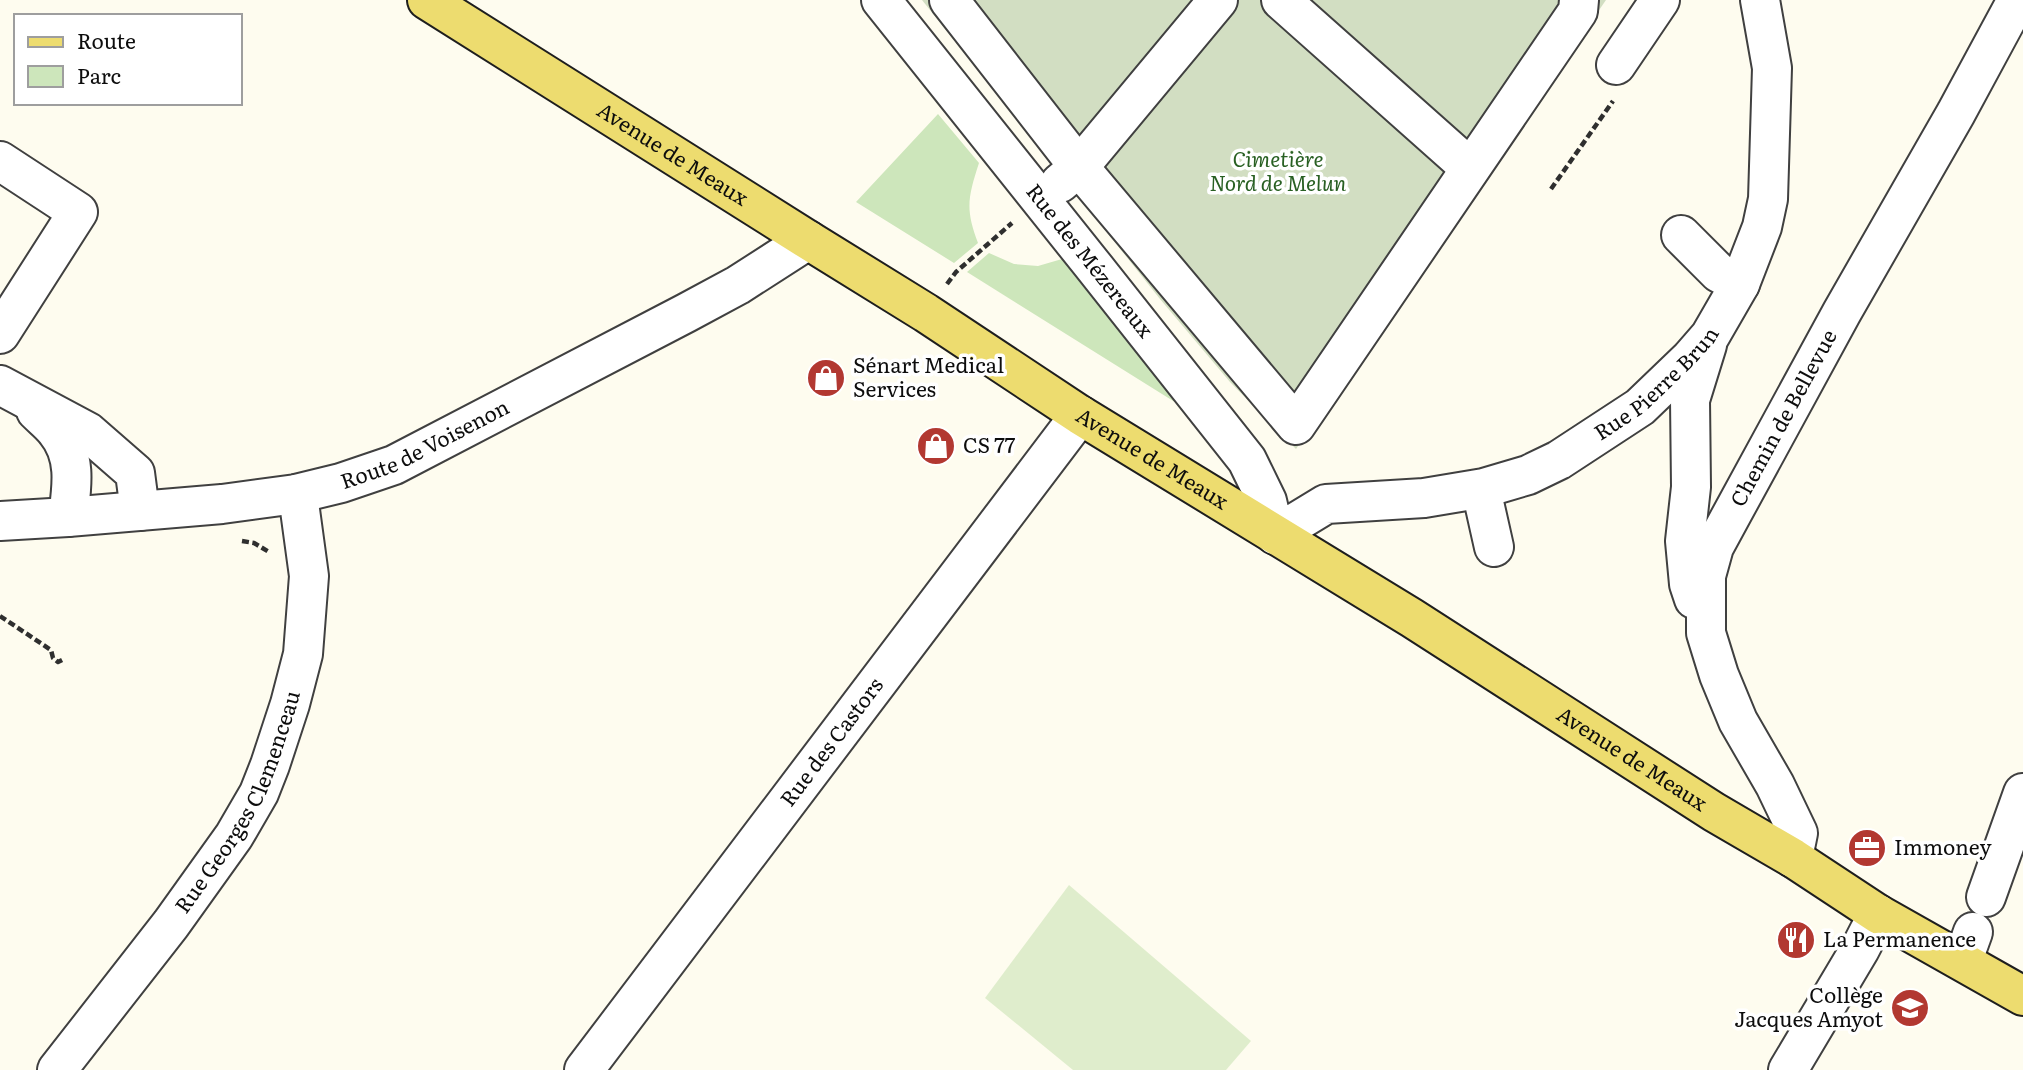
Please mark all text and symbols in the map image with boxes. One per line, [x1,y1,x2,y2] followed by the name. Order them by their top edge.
[14,14,242,105] legend
[77,24,136,55] text: Route
[77,59,121,90] text: Parc
[592,93,755,212] street label: Avenue de Meaux
[1210,142,1347,197] park label: Cimetière Nord de Melun
[1020,176,1162,343] street label: Rue des Mézereaux
[1587,320,1725,446] street label: Rue Pierre Brun
[1721,323,1843,511] street label: Chemin de Bellevue
[853,348,1004,403] place label: Sénart Medical Services
[805,357,847,399] shop icon: Sénart Medical Services
[336,390,514,495] street label: Route de Voisenon
[1071,398,1235,515] street label: Avenue de Meaux
[915,425,957,467] shop icon: CS 77
[963,428,1016,459] place label: CS 77
[771,670,889,812] street label: Rue des Castors
[166,687,306,918] street label: Rue Georges Clemenceau
[1552,697,1714,817] street label: Avenue de Meaux
[1846,827,1888,869] office icon: Immoney
[1894,830,1992,861] place label: Immoney
[1775,919,1817,961] restaurant icon: La Permanence
[1823,922,1976,953] place label: La Permanence
[1734,978,1884,1033] place label: Collège Jacques Amyot
[1889,987,1931,1029] school or university icon: Collège Jacques Amyot

